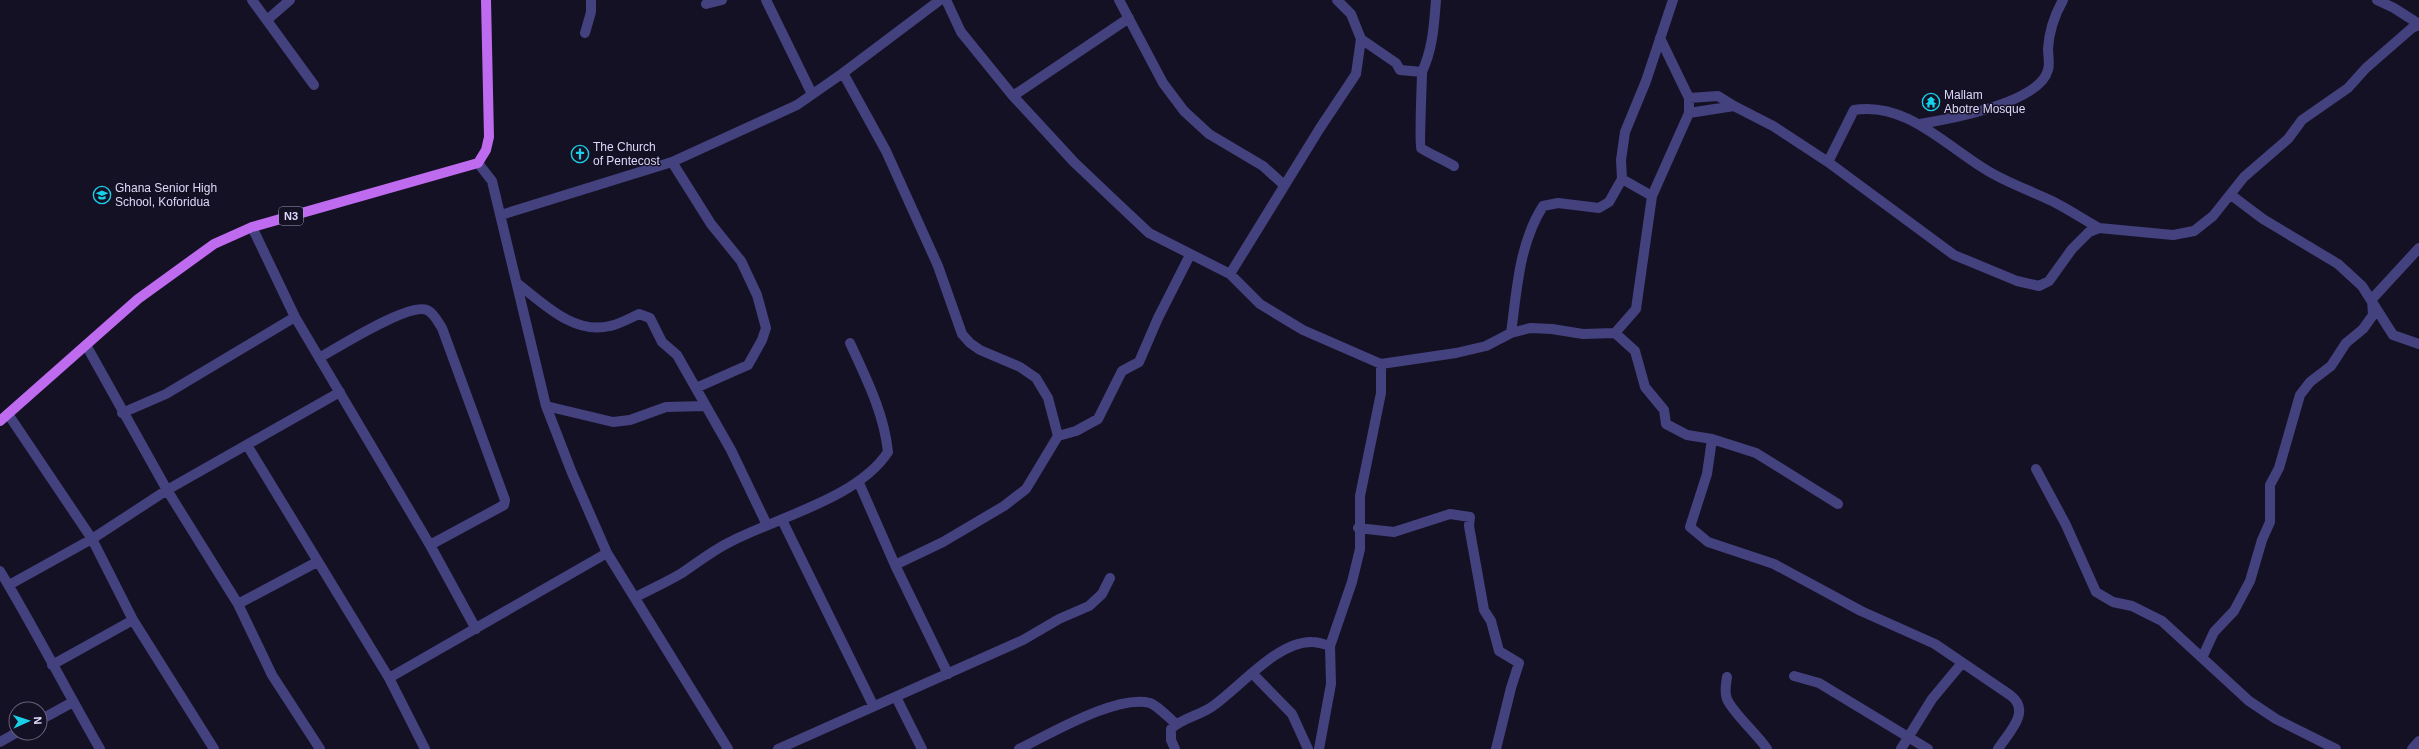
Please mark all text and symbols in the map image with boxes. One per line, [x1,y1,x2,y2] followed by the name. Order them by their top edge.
[1944,88,2026,116] place label: Mallam Abotre Mosque
[1921,92,1941,112] temple icon: Mallam Abotre Mosque
[593,140,660,168] place label: The Church of Pentecost
[570,144,590,164] church icon: The Church of Pentecost
[115,181,217,209] place label: Ghana Senior High School, Koforidua
[92,185,112,205] school or university icon: Ghana Senior High School, Koforidua
[279,207,303,225] road number: N3
[8,701,48,741] north arrow
[32,716,44,725] text: N

